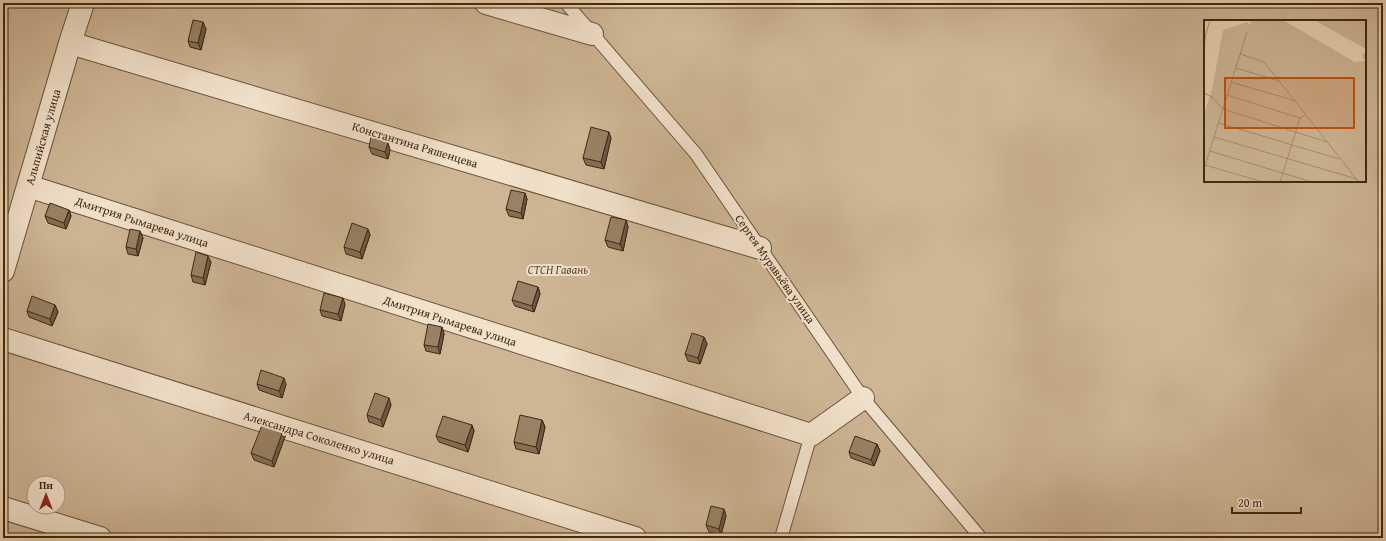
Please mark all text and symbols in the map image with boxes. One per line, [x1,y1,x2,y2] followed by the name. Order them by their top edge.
[1204,20,1366,182] inset map
[21,87,64,187] street label: Альпийская улица
[350,117,480,172] street label: Константина Ряшенцева
[72,192,211,251] street label: Дмитрия Рымарева улица
[731,211,820,327] street label: Сергея Муравьёва улица
[528,261,588,278] park label: СТСН Гавань
[380,291,519,350] street label: Дмитрия Рымарева улица
[242,406,397,469] street label: Александра Соколенко улица
[26,475,66,515] north arrow
[39,477,53,493] text: Пн
[1232,489,1301,515] scale bar
[1238,494,1262,511] text: 20 m

